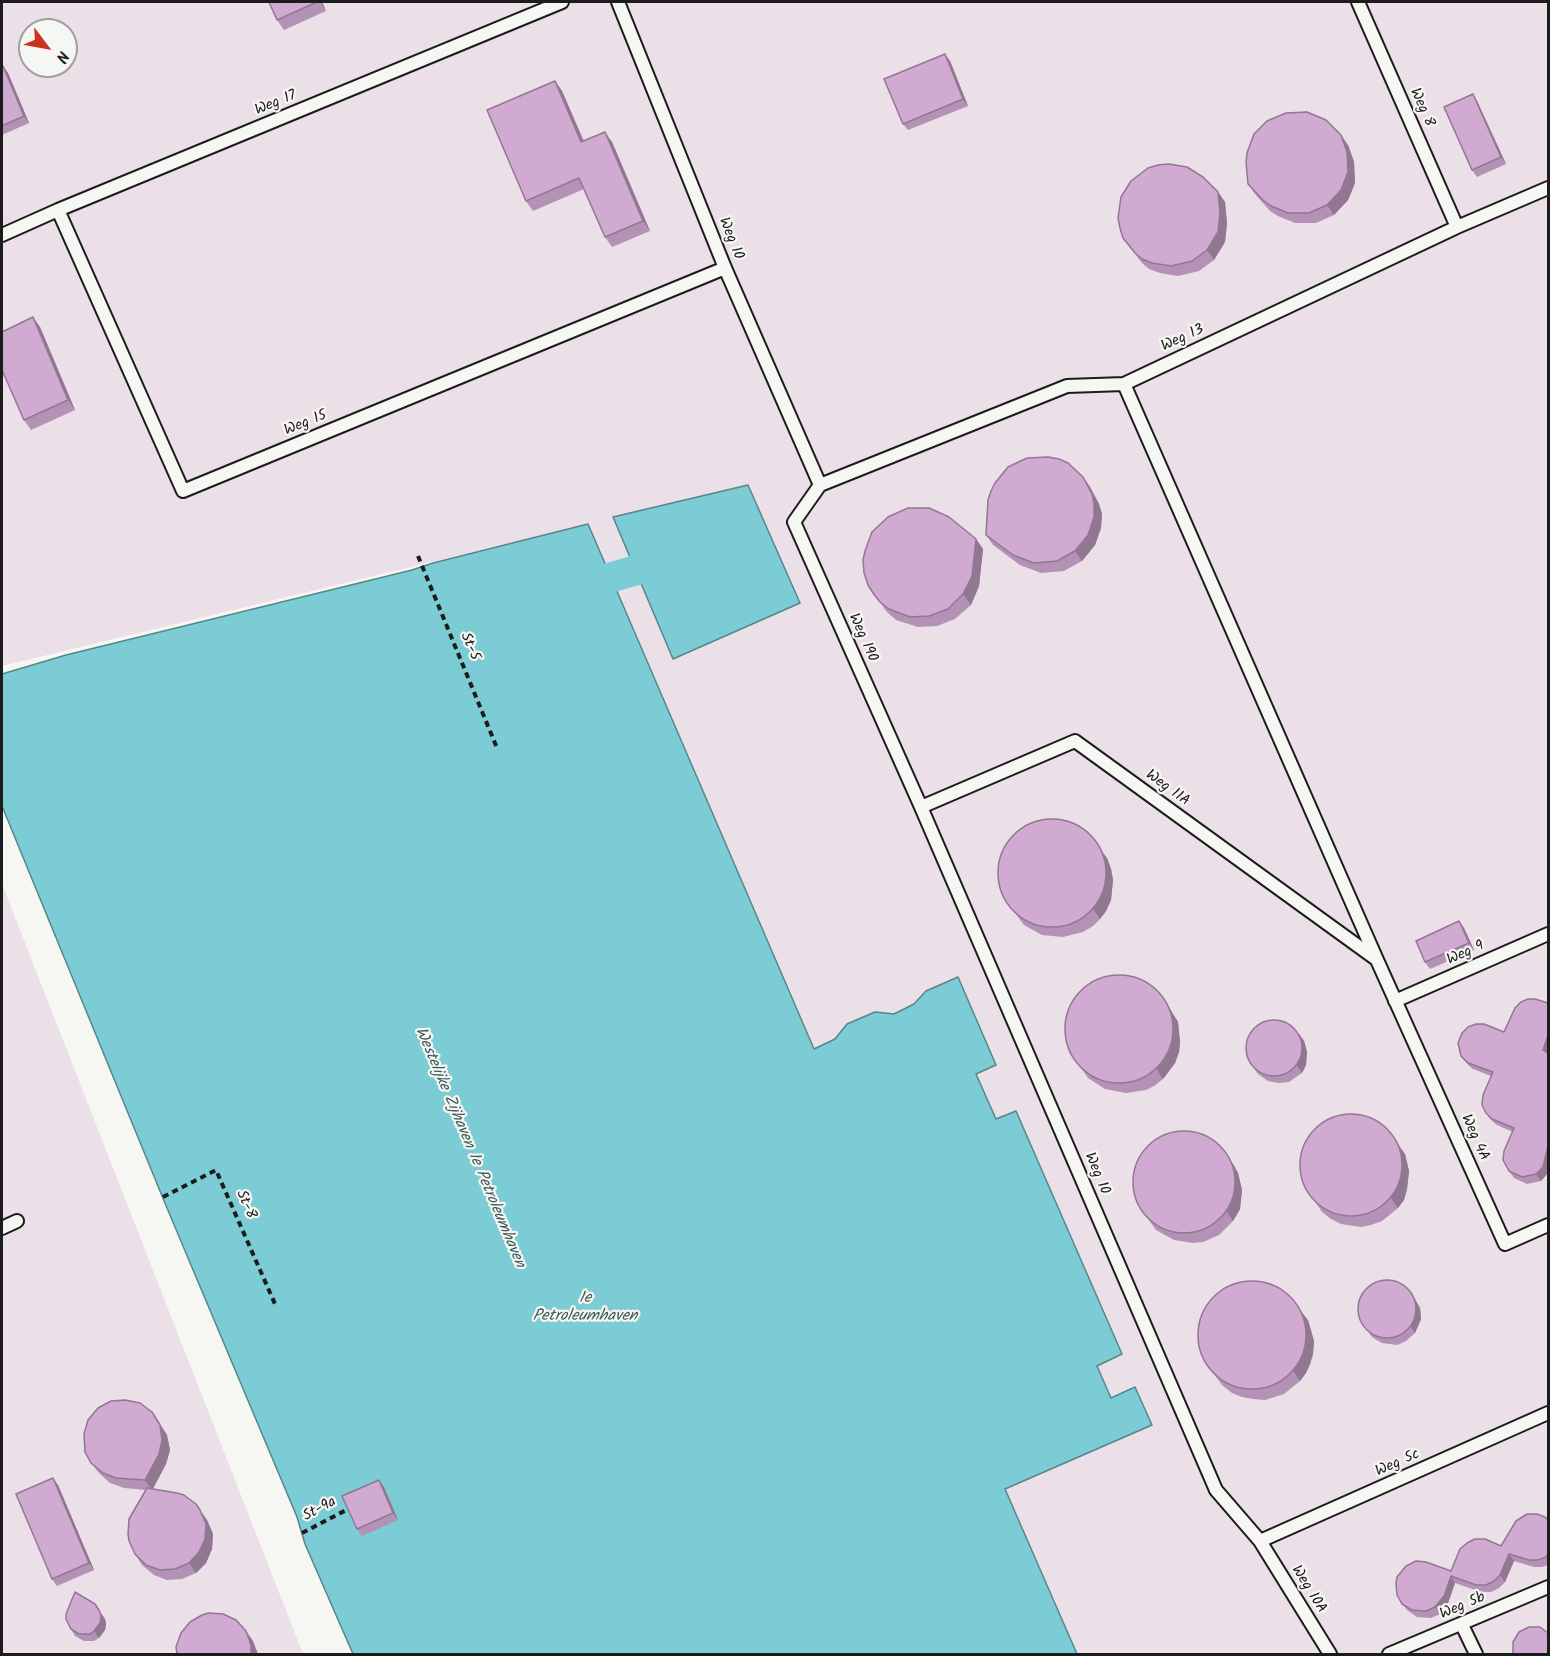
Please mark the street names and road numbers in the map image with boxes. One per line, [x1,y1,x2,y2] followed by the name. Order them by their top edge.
[1405,86,1437,130] street label: Weg 8
[253,88,299,120] street label: Weg 17
[713,215,747,263] street label: Weg 10
[1159,321,1207,357] street label: Weg 13
[282,407,330,441] street label: Weg 15
[843,611,881,665] street label: Weg 190
[455,630,483,664] street label: St-5
[1141,767,1193,811] street label: Weg 11A
[1445,938,1487,970] street label: Weg 9
[1456,1112,1492,1164] street label: Weg 4A
[1079,1150,1113,1198] street label: Weg 10
[231,1188,259,1222] street label: St-8
[1373,1446,1423,1482] street label: Weg 5c
[300,1494,340,1526] street label: St-9a
[1286,1563,1330,1617] street label: Weg 10A
[1438,1589,1488,1625] street label: Weg 5b

